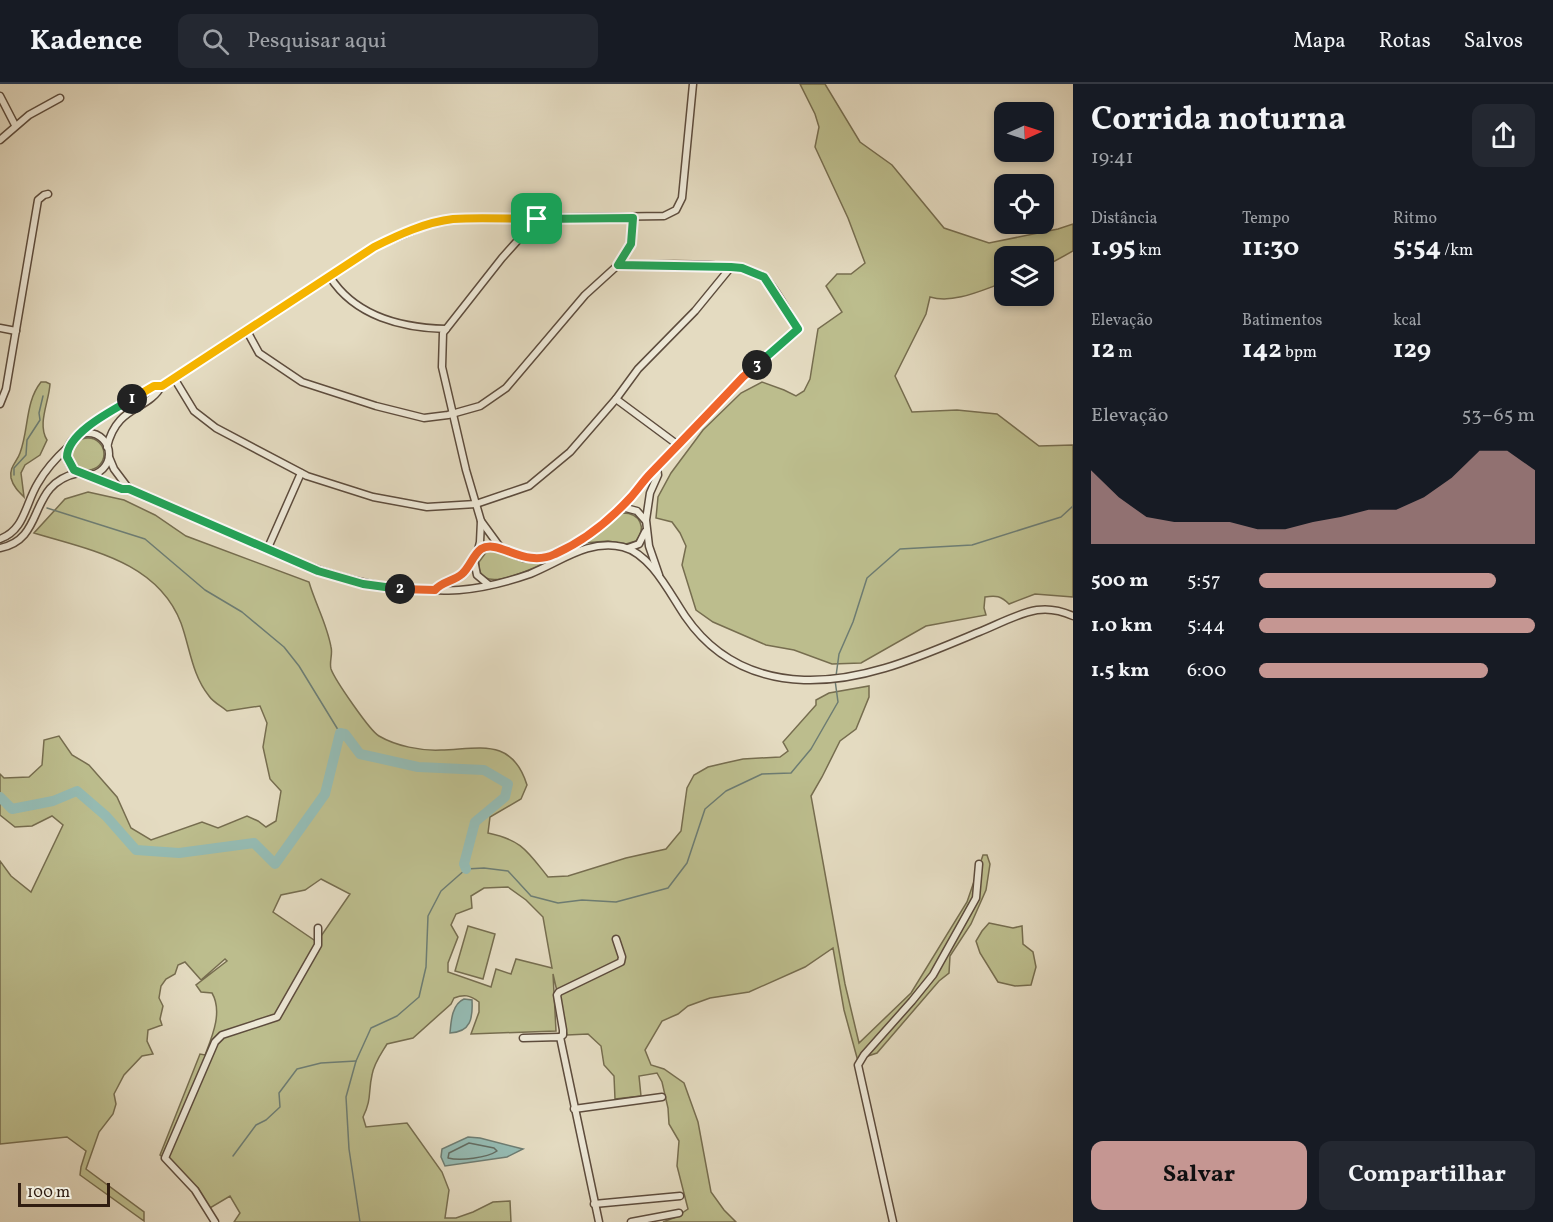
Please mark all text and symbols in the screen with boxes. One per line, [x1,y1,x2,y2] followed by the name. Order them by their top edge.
[178,14,598,68] search box
[30,22,142,61] text: Kadence
[199,25,232,58] icon: search
[247,26,387,57] text: Pesquisar aqui
[1293,27,1346,56] text: Mapa
[1379,27,1431,56] text: Rotas
[1464,27,1523,56] text: Salvos
[1091,98,1346,144] text: Corrida noturna
[994,102,1054,162] north arrow
[994,102,1054,306] map controls
[1472,104,1535,167] button: share
[1091,144,1134,172] text: 19:41
[994,174,1054,234] button: locate
[511,193,562,244] pin
[520,202,553,235] icon: arrive
[1091,208,1157,230] text: Distância
[1242,208,1290,230] text: Tempo
[1393,208,1437,230] text: Ritmo
[1091,230,1136,266] text: 1.95
[1242,230,1299,266] text: 11:30
[1393,230,1441,266] text: 5:54
[1136,240,1162,262] text: km
[1441,240,1473,262] text: /km
[994,246,1054,306] button: layers
[1091,310,1153,332] text: Elevação
[1242,310,1322,332] text: Batimentos
[1393,310,1421,332] text: kcal
[1091,332,1115,368] text: 12
[1242,332,1282,368] text: 142
[1393,332,1431,368] text: 129
[1115,342,1132,364] text: m
[1282,342,1317,364] text: bpm
[742,350,772,380] pin: 3
[753,354,761,376] text: 3
[117,384,147,414] pin: 1
[129,388,135,410] text: 1
[1091,402,1168,430] text: Elevação
[1462,402,1535,430] text: 53–65 m
[1091,567,1149,595] text: 500 m
[1187,567,1221,595] text: 5:57
[385,574,415,604] pin: 2
[396,578,404,600] text: 2
[1091,612,1153,640] text: 1.0 km
[1187,612,1225,640] text: 5:44
[1091,657,1150,685] text: 1.5 km
[1187,657,1226,685] text: 6:00
[1091,1141,1307,1210] button: Salvar
[1319,1141,1535,1210] button: Compartilhar
[18,1180,110,1208] scale bar
[27,1182,70,1204] text: 100 m

